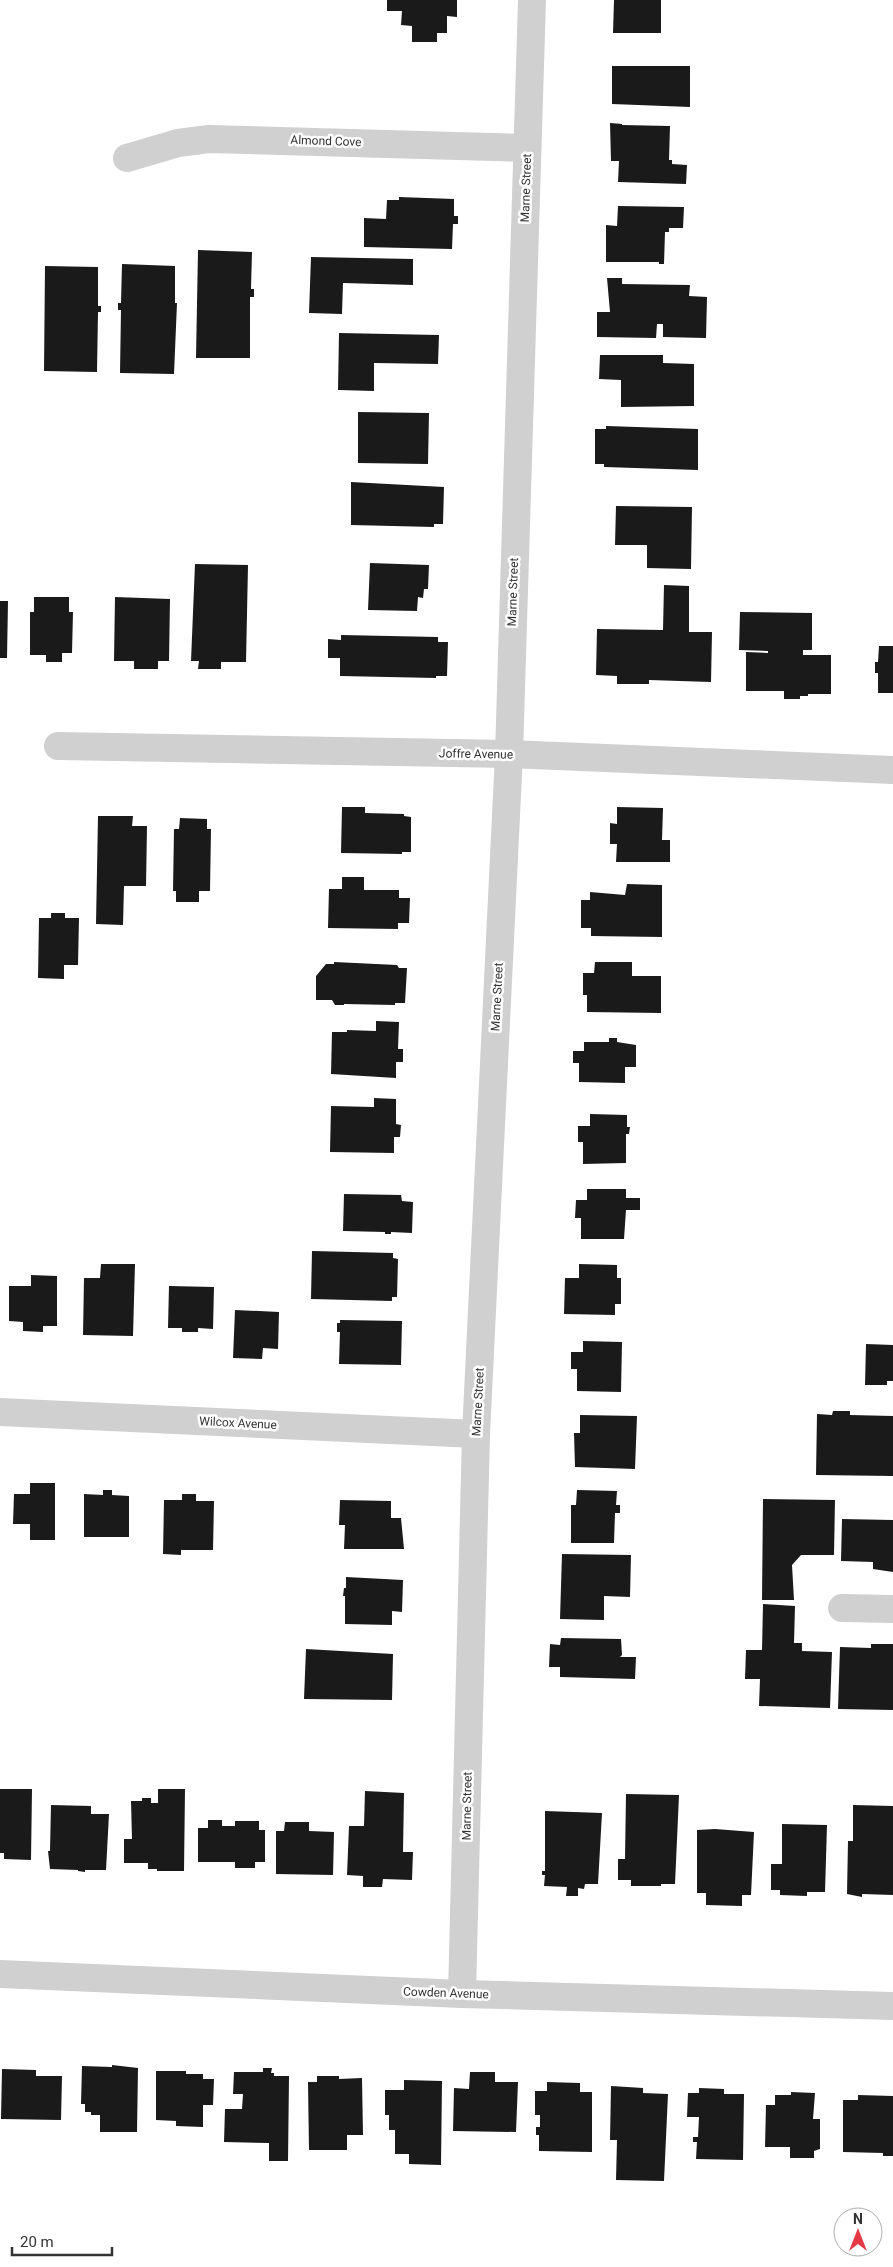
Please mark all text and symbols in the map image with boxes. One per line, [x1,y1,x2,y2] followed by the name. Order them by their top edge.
[290,133,362,149] street label: Almond Cove
[518,153,534,223] street label: Marne Street
[505,557,521,627] street label: Marne Street
[439,746,513,762] street label: Joffre Avenue
[488,962,506,1032] street label: Marne Street
[469,1367,487,1437] street label: Marne Street
[199,1414,277,1432] street label: Wilcox Avenue
[459,1771,475,1840] street label: Marne Street
[403,1985,489,2001] street label: Cowden Avenue
[833,2207,883,2257] north arrow
[853,2211,863,2227] text: N
[12,2224,112,2256] scale bar
[20,2233,54,2251] text: 20 m

